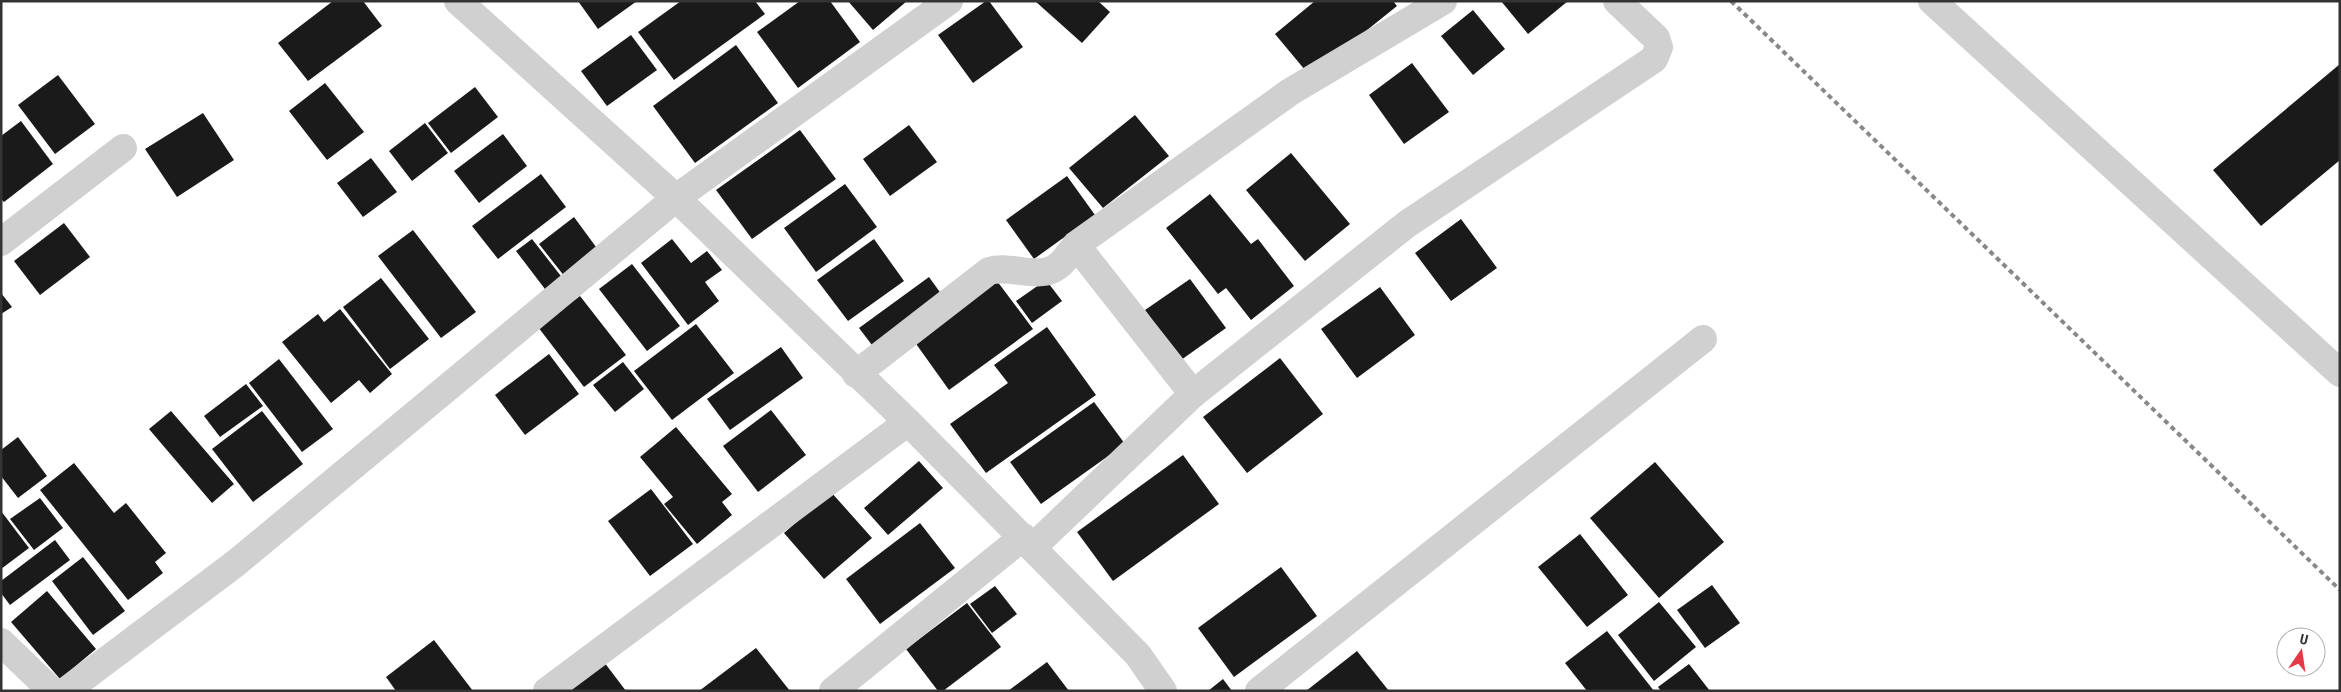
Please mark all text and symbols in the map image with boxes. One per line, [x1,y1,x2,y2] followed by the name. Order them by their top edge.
[2276,627,2326,677] north arrow
[2298,631,2310,648] text: U

